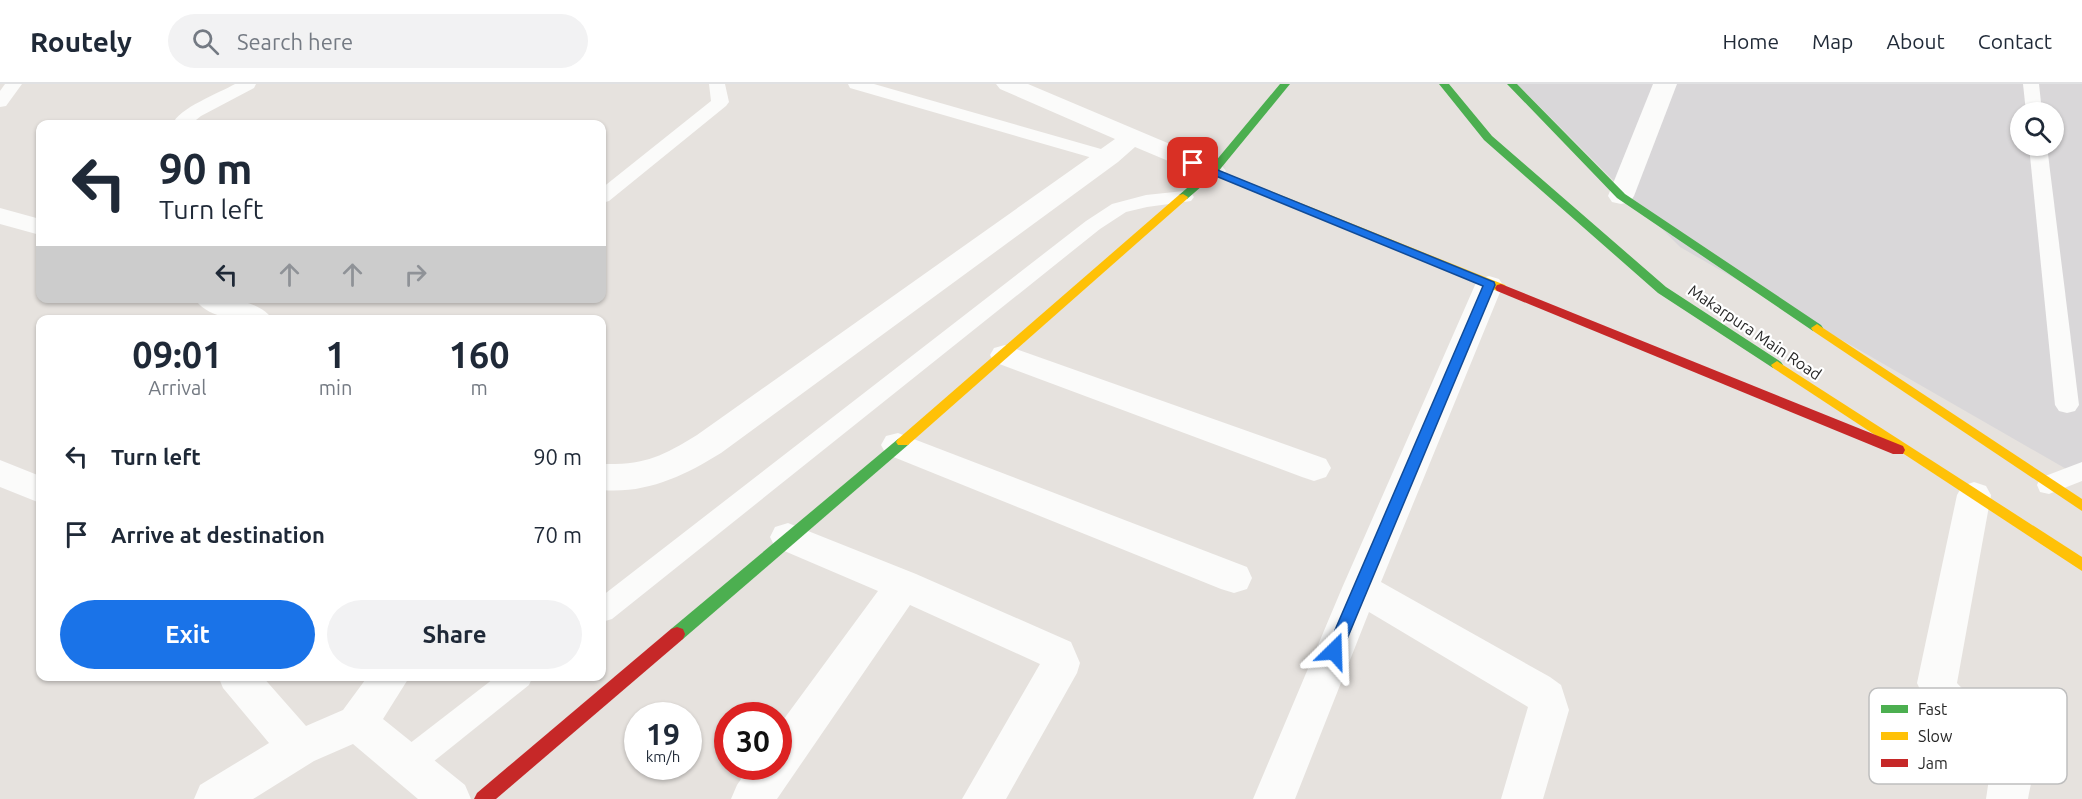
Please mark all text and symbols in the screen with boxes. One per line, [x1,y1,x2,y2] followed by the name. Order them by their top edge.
[168,14,588,68] search box
[189,25,222,58] icon: search
[30,26,132,57] text: Routely
[237,29,353,54] text: Search here
[1722,29,1779,53] text: Home
[1812,29,1853,53] text: Map
[1886,29,1945,53] text: About
[1978,29,2052,53] text: Contact
[2010,102,2064,156] map controls
[2010,102,2064,156] button: search
[1167,137,1218,188] pin
[60,144,138,222] icon: left
[159,145,253,192] text: 90 m
[1176,146,1209,179] icon: arrive
[159,194,263,224] text: Turn left
[210,258,243,291] icon: left
[273,258,306,291] icon: ahead
[336,258,369,291] icon: ahead
[399,258,432,291] icon: right
[1685,281,1825,383] street label: Makarpura Main Road
[132,334,222,375] text: 09:01
[325,334,346,375] text: 1
[449,334,510,375] text: 160
[148,376,207,399] text: Arrival
[319,376,352,399] text: min
[471,376,488,399] text: m
[60,440,93,473] icon: left
[111,444,201,469] text: Turn left
[533,444,582,469] text: 90 m
[60,518,93,551] icon: arrive
[111,522,325,547] text: Arrive at destination
[533,522,582,547] text: 70 m
[60,600,315,669] button: Exit
[327,600,582,669] button: Share
[1302,619,1366,683] position arrow
[1869,688,2067,784] legend
[1918,700,1948,718] text: Fast
[714,702,792,780] speed limit sign: 30
[646,717,680,751] text: 19
[1918,727,1953,745] text: Slow
[646,748,680,765] text: km/h
[1918,754,1948,772] text: Jam

